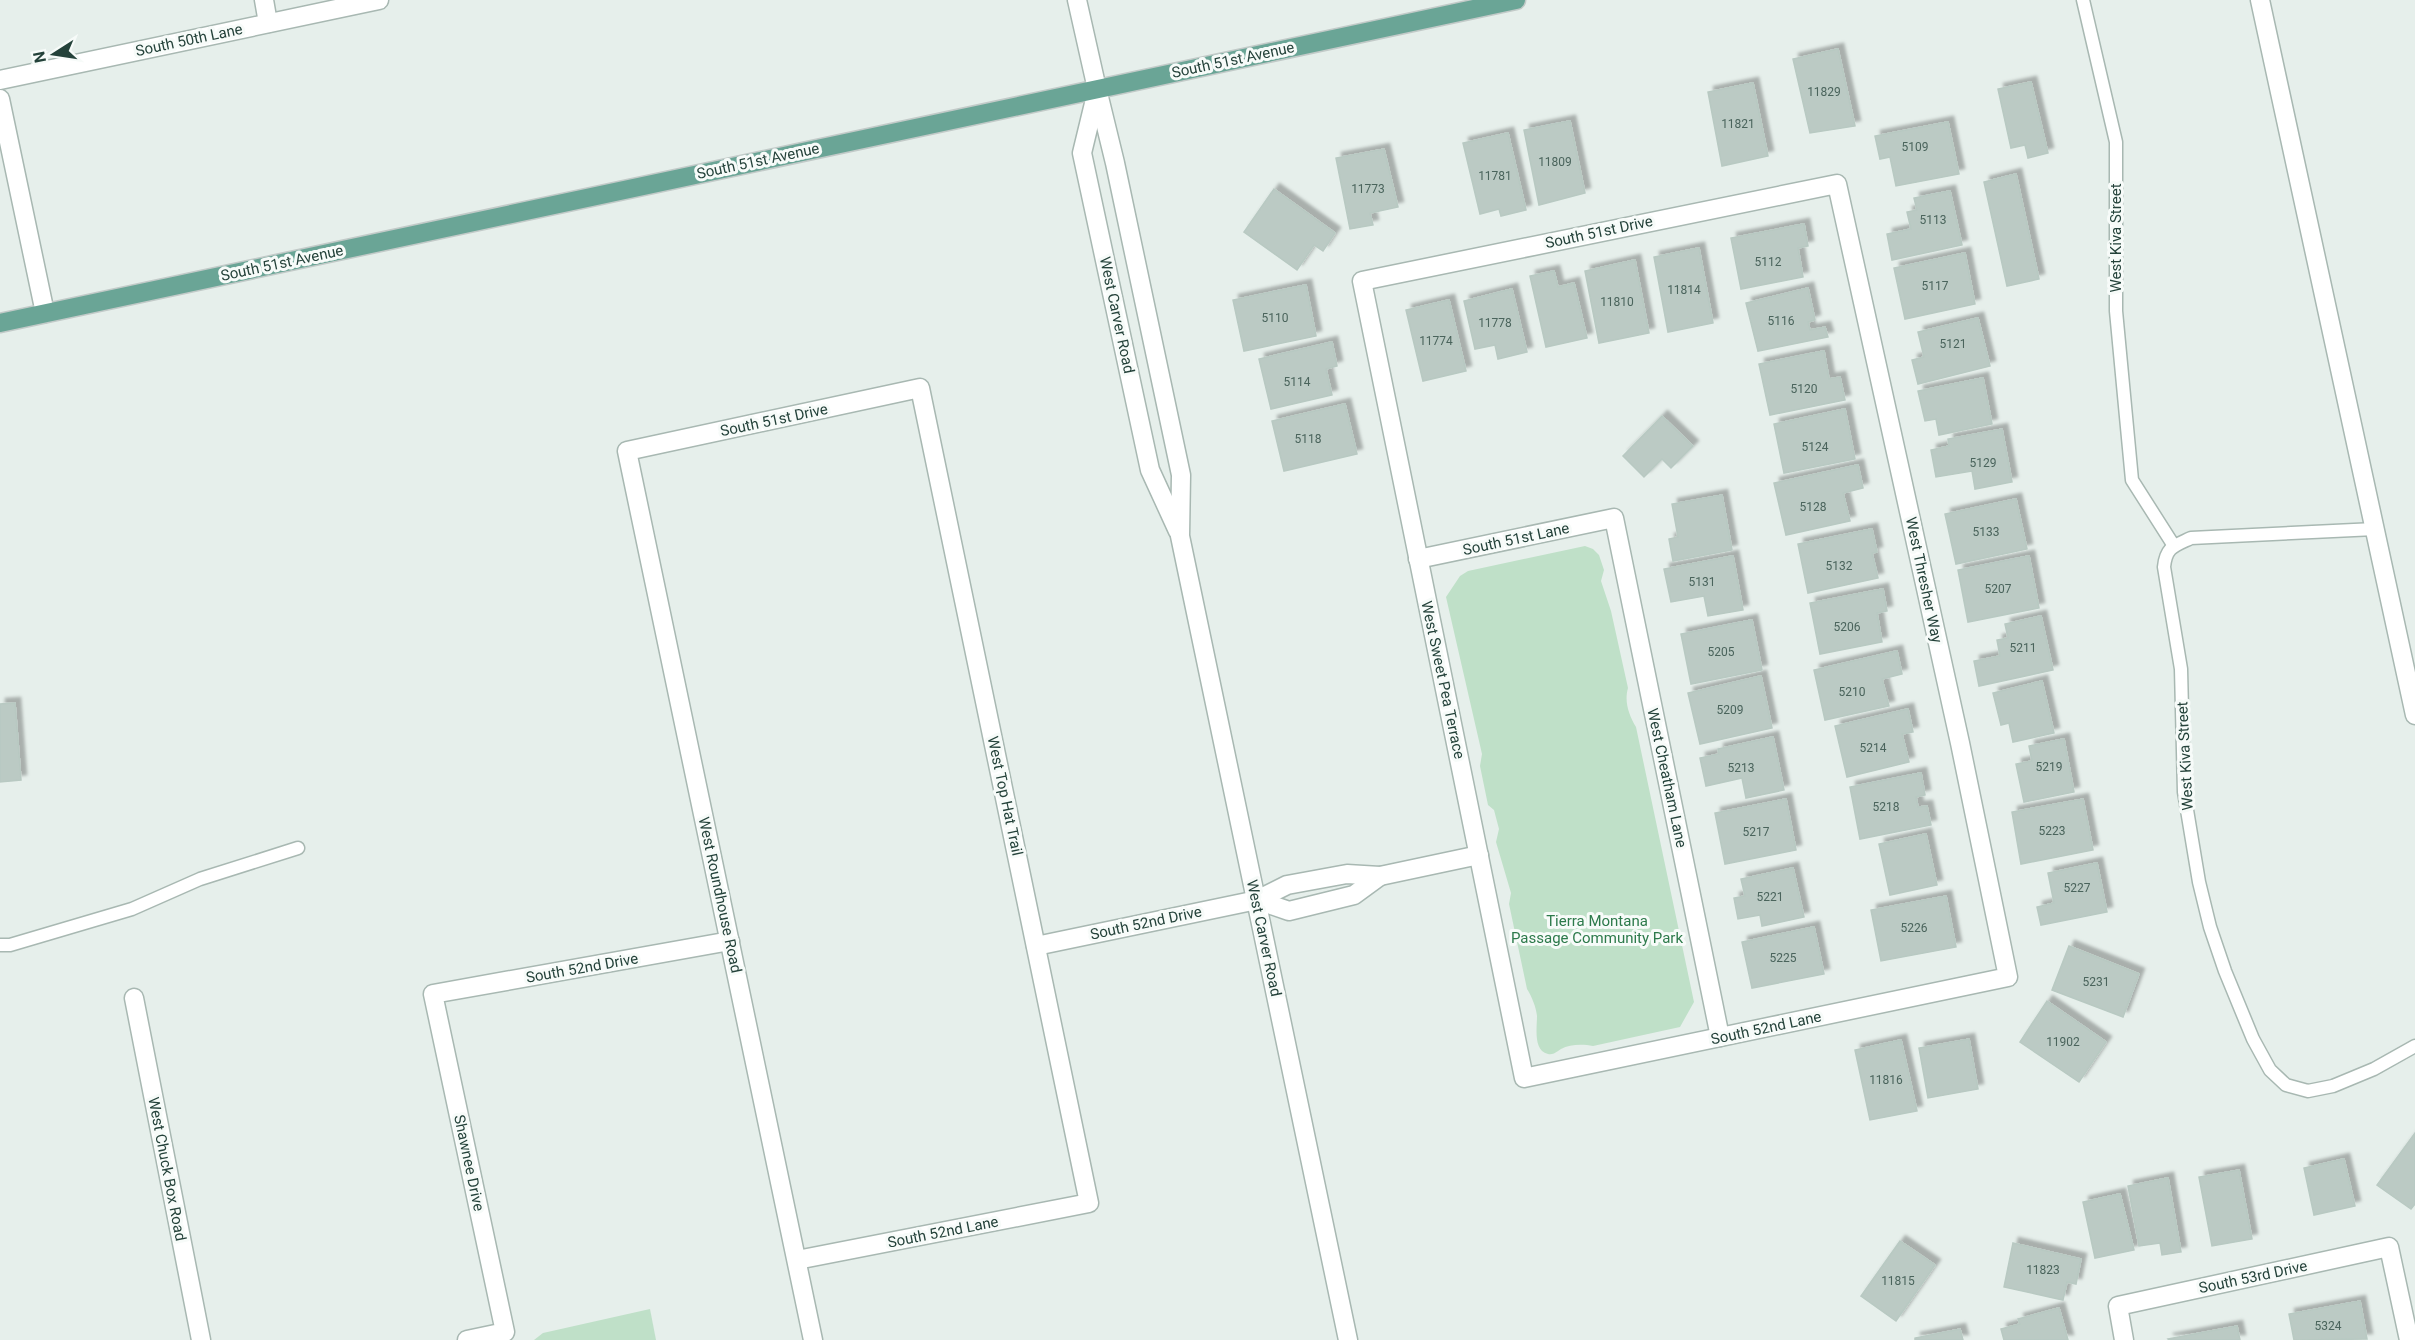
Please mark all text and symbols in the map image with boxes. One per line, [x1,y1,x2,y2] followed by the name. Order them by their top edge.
[134,20,244,60] street label: South 50th Lane
[24,24,84,84] north arrow
[1170,38,1296,82] street label: South 51st Avenue
[29,50,50,65] text: N
[1807,85,1841,99] house number: 11829
[1721,117,1755,131] house number: 11821
[695,139,821,183] street label: South 51st Avenue
[1902,140,1928,154] house number: 5109
[1538,155,1572,169] house number: 11809
[1478,169,1512,183] house number: 11781
[1351,182,1385,196] house number: 11773
[2107,183,2125,293] street label: West Kiva Street
[1544,212,1654,252] street label: South 51st Drive
[1920,213,1946,227] house number: 5113
[219,241,345,285] street label: South 51st Avenue
[1096,255,1138,375] street label: West Carver Road
[1755,255,1782,269] house number: 5112
[1922,279,1949,293] house number: 5117
[1667,283,1701,297] house number: 11814
[1600,295,1634,309] house number: 11810
[1262,311,1289,325] house number: 5110
[1768,314,1795,328] house number: 5116
[1478,316,1512,330] house number: 11778
[1419,334,1453,348] house number: 11774
[1940,337,1966,351] house number: 5121
[1284,375,1311,389] house number: 5114
[1791,382,1818,396] house number: 5120
[719,400,829,440] street label: South 51st Drive
[1295,432,1322,446] house number: 5118
[1802,440,1829,454] house number: 5124
[1970,456,1996,470] house number: 5129
[1800,500,1827,514] house number: 5128
[1902,515,1946,645] street label: West Thresher Way
[1461,519,1571,559] street label: South 51st Lane
[1973,525,1999,539] house number: 5133
[1826,559,1853,573] house number: 5132
[1689,575,1715,589] house number: 5131
[1985,582,2012,596] house number: 5207
[1417,599,1469,761] street label: West Sweet Pea Terrace
[1834,620,1861,634] house number: 5206
[2010,641,2036,655] house number: 5211
[1708,645,1735,659] house number: 5205
[1839,685,1866,699] house number: 5210
[2173,701,2197,811] street label: West Kiva Street
[1717,703,1743,717] house number: 5209
[1643,707,1691,849] street label: West Cheatham Lane
[984,735,1026,857] street label: West Top Hat Trail
[1860,741,1887,755] house number: 5214
[2036,760,2062,774] house number: 5219
[1728,761,1754,775] house number: 5213
[1873,800,1900,814] house number: 5218
[695,815,745,975] street label: West Roundhouse Road
[2039,824,2065,838] house number: 5223
[1743,825,1770,839] house number: 5217
[1243,878,1285,998] street label: West Carver Road
[2064,881,2091,895] house number: 5227
[1757,890,1783,904] house number: 5221
[1089,902,1203,944] street label: South 52nd Drive
[1511,912,1683,947] park label: Tierra Montana Passage Community Park
[1901,921,1928,935] house number: 5226
[524,949,640,987] street label: South 52nd Drive
[1770,951,1797,965] house number: 5225
[2083,975,2109,989] house number: 5231
[1709,1008,1823,1048] street label: South 52nd Lane
[2046,1035,2080,1049] house number: 11902
[1869,1073,1903,1087] house number: 11816
[144,1096,190,1242] street label: West Chuck Box Road
[450,1113,488,1213] street label: Shawnee Drive
[886,1212,1000,1252] street label: South 52nd Lane
[2197,1257,2309,1297] street label: South 53rd Drive
[2026,1263,2060,1277] house number: 11823
[1881,1274,1915,1288] house number: 11815
[2315,1319,2342,1333] house number: 5324

